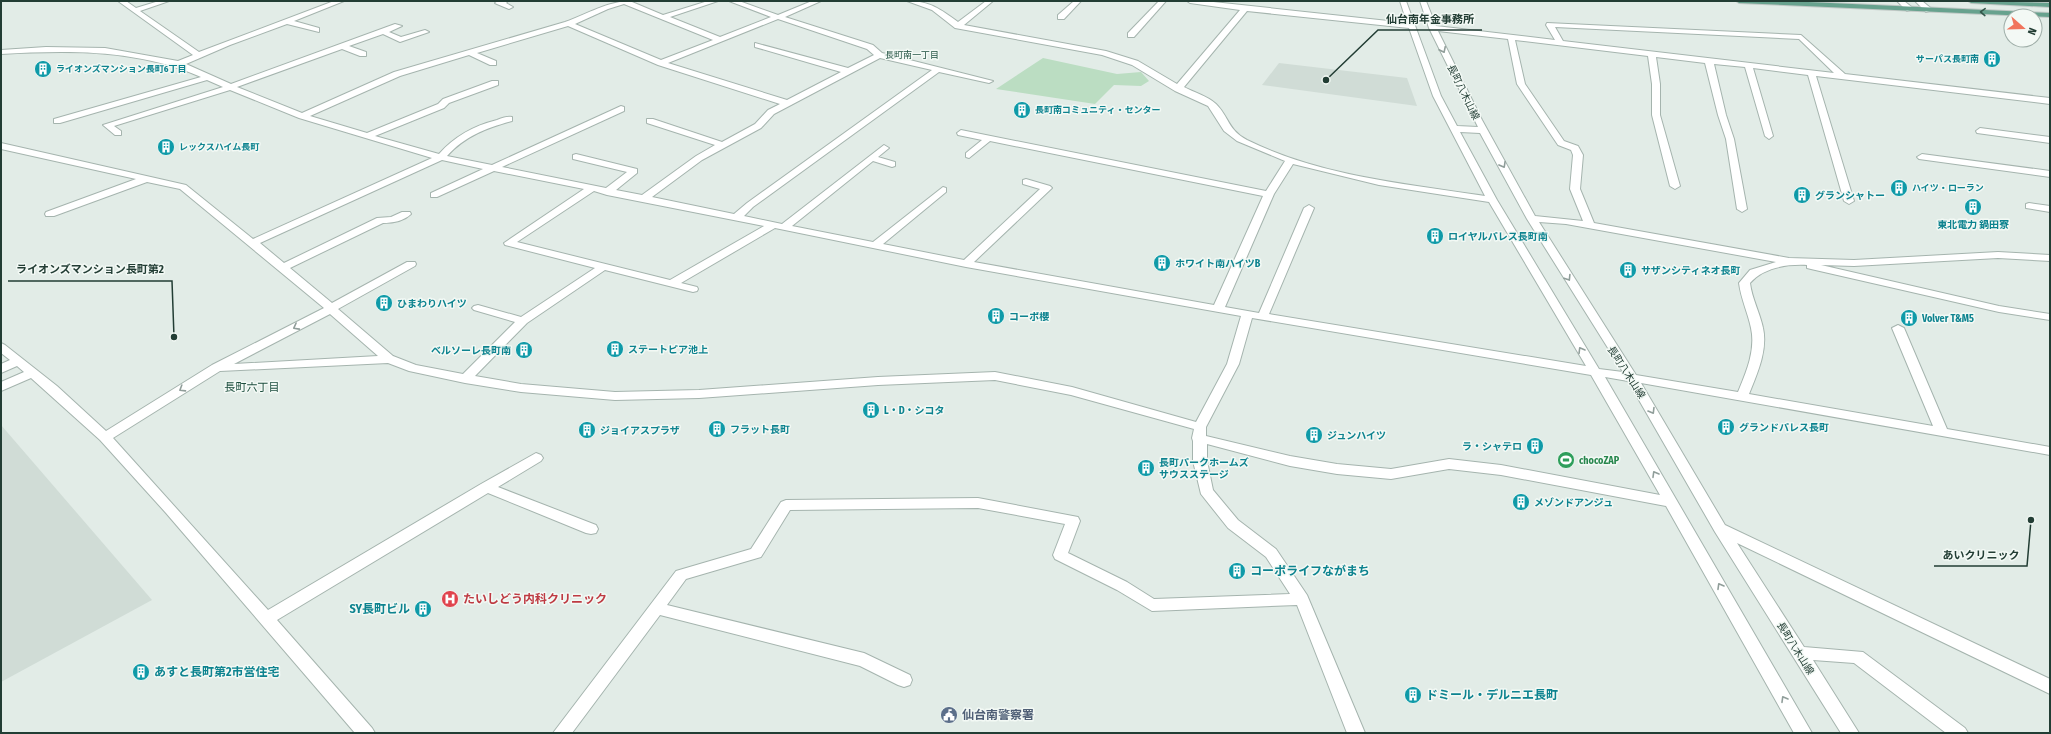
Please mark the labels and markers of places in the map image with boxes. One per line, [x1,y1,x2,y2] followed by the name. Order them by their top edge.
[1378,7,1482,30] callout: 仙台南年金事務所
[1982,49,2002,69] building icon: サーパス長町南
[1916,54,1979,64] place label: サーパス長町南
[33,59,53,79] building icon: ライオンズマンション長町6丁目
[56,64,187,74] place label: ライオンズマンション長町6丁目
[1012,100,1032,120] building icon: 長町南コミュニティ・センター
[1035,105,1160,115] place label: 長町南コミュニティ・センター
[156,137,176,157] building icon: レックスハイム長町
[179,142,259,152] place label: レックスハイム長町
[1889,178,1909,198] building icon: ハイツ・ローラン
[1912,183,1984,193] place label: ハイツ・ローラン
[1792,185,1812,205] building icon: グランシャトー
[1815,190,1885,202] place label: グランシャトー
[1963,197,1983,217] building icon: 東北電力 鍋田寮
[1937,219,2009,231] place label: 東北電力 鍋田寮
[1425,226,1445,246] building icon: ロイヤルパレス長町南
[1448,231,1548,243] place label: ロイヤルパレス長町南
[1152,253,1172,273] building icon: ホワイト南ハイツB
[8,258,172,281] callout: ライオンズマンション長町第2
[1175,258,1261,270] place label: ホワイト南ハイツB
[1618,260,1638,280] building icon: サザンシティネオ長町
[1641,265,1740,277] place label: サザンシティネオ長町
[374,293,394,313] building icon: ひまわりハイツ
[397,298,467,310] place label: ひまわりハイツ
[986,306,1006,326] building icon: コーポ櫻
[1899,308,1919,328] building icon: Volver T&M5
[1009,311,1049,323] place label: コーポ櫻
[1921,313,1974,325] place label: Volver T&M5
[605,339,625,359] building icon: ステートピア池上
[514,340,534,360] building icon: ベルソーレ長町南
[628,344,708,356] place label: ステートピア池上
[431,345,511,357] place label: ベルソーレ長町南
[861,400,881,420] building icon: L・D・シコタ
[884,405,945,417] place label: L・D・シコタ
[1716,417,1736,437] building icon: グランドパレス長町
[707,419,727,439] building icon: フラット長町
[577,420,597,440] building icon: ジョイアスプラザ
[1739,422,1829,434] place label: グランドパレス長町
[730,424,790,436] place label: フラット長町
[600,425,680,437] place label: ジョイアスプラザ
[1304,425,1324,445] building icon: ジュンハイツ
[1327,430,1386,442] place label: ジュンハイツ
[1525,436,1545,456] building icon: ラ・シャテロ
[1462,441,1522,453] place label: ラ・シャテロ
[1556,450,1576,470] sports icon: chocoZAP
[1579,455,1620,467] place label: chocoZAP
[1159,457,1249,481] place label: 長町パークホームズ サウスステージ
[1136,458,1156,478] building icon: 長町パークホームズ サウスステージ
[1511,492,1531,512] building icon: メゾンドアンジュ
[1534,497,1613,509] place label: メゾンドアンジュ
[1934,543,2027,566] callout: あいクリニック
[1227,561,1247,581] building icon: コーポライフながまち
[1250,564,1370,578] place label: コーポライフながまち
[440,589,460,609] hospital icon: たいしどう内科クリニック
[463,592,607,606] place label: たいしどう内科クリニック
[413,599,433,619] building icon: SY長町ビル
[350,602,410,616] place label: SY長町ビル
[131,662,151,682] building icon: あすと長町第2市営住宅
[154,665,280,679] place label: あすと長町第2市営住宅
[1403,685,1423,705] building icon: ドミール・デルニエ長町
[1426,688,1558,702] place label: ドミール・デルニエ長町
[939,705,959,725] public building icon: 仙台南警察署
[962,708,1034,722] place label: 仙台南警察署

